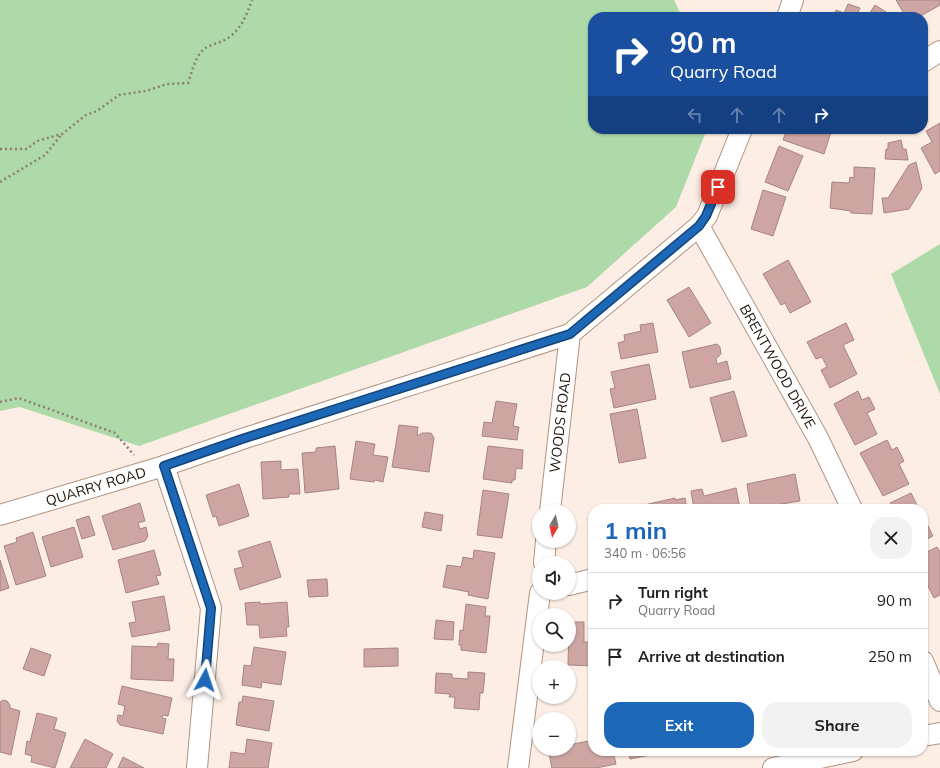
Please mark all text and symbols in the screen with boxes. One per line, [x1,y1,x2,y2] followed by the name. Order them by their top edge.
[670,25,736,60] text: 90 m
[604,28,656,80] icon: right
[670,60,777,83] text: Quarry Road
[684,104,706,126] icon: left
[726,104,748,126] icon: ahead
[768,104,790,126] icon: ahead
[810,104,832,126] icon: right
[701,170,735,204] pin
[707,176,729,198] icon: arrive
[736,301,820,432] street label: BRENTWOOD DRIVE
[545,371,575,474] street label: WOODS ROAD
[44,463,148,510] street label: QUARRY ROAD
[532,504,576,548] north arrow
[532,504,576,756] map controls
[604,515,667,545] text: 1 min
[870,517,912,559] button: close
[604,545,686,561] text: 340 m · 06:56
[532,556,576,600] button: sound
[638,583,708,602] text: Turn right
[604,590,626,612] icon: right
[877,591,912,610] text: 90 m
[638,602,715,618] text: Quarry Road
[532,608,576,652] button: search
[604,646,626,668] icon: arrive
[638,647,785,666] text: Arrive at destination
[868,647,912,666] text: 250 m
[184,659,226,701] position arrow
[532,660,576,704] button: +
[604,702,754,748] button: Exit
[762,702,912,748] button: Share
[532,712,576,756] button: −

